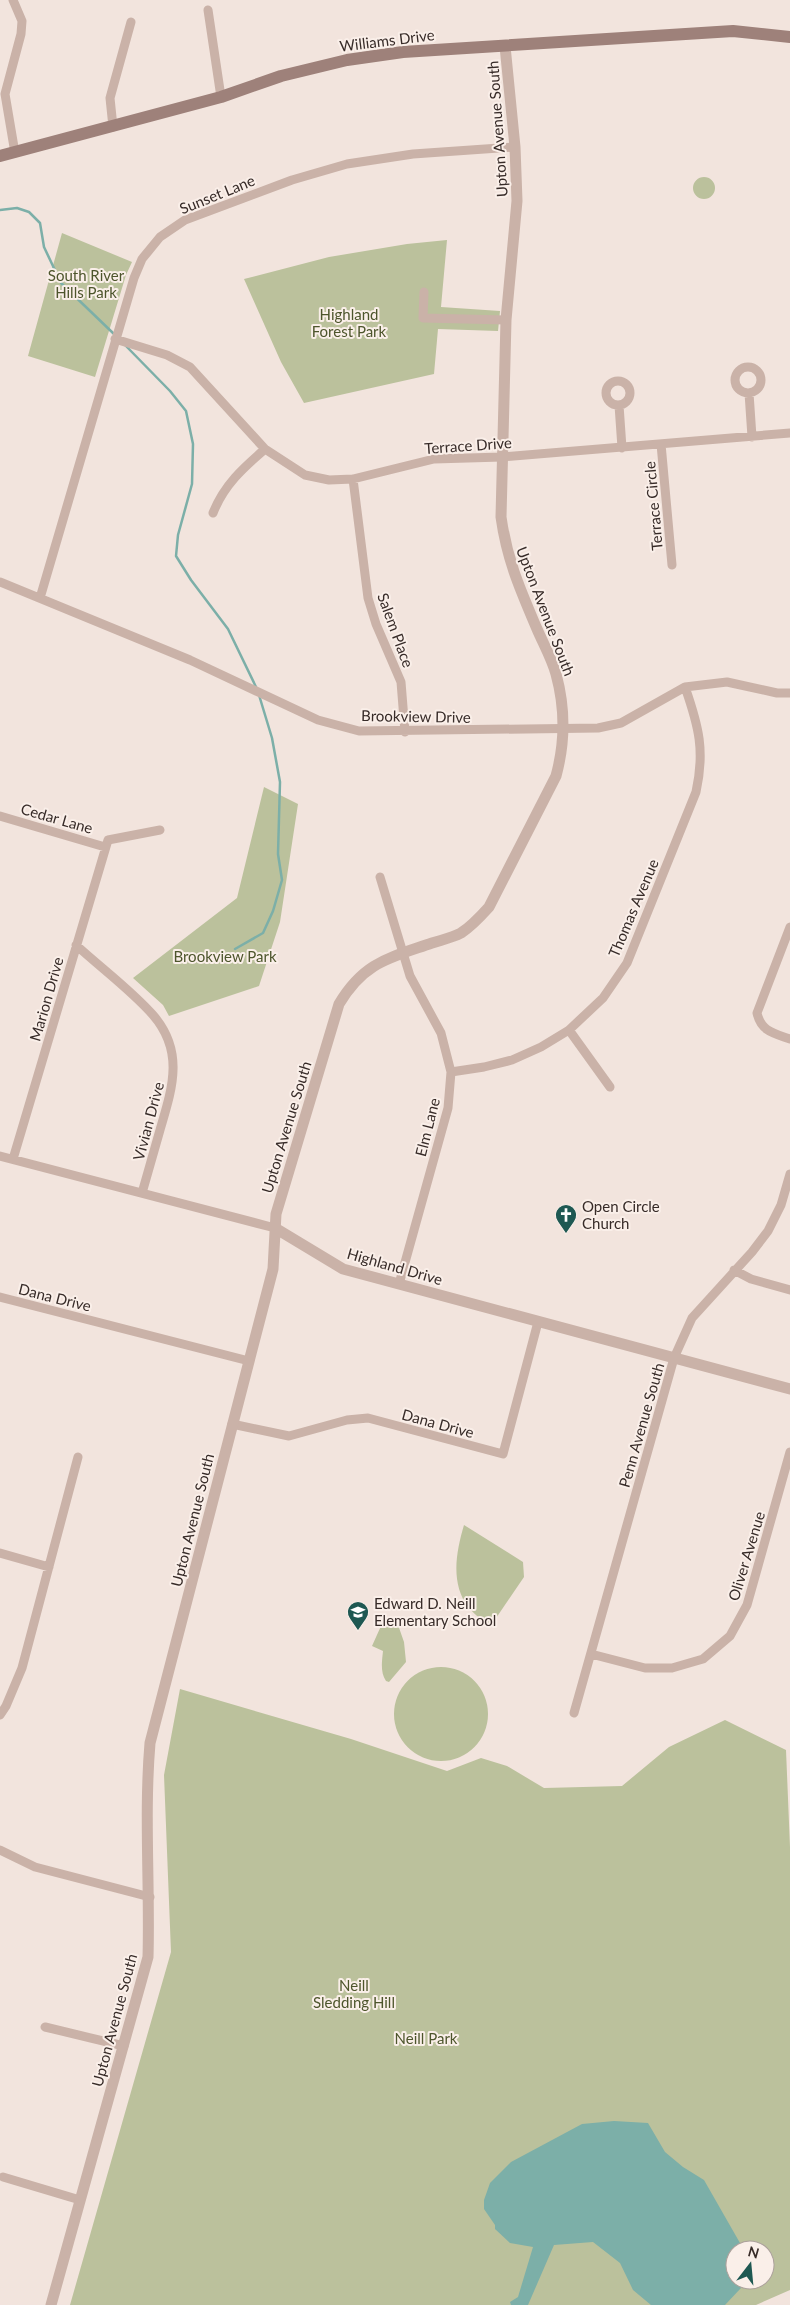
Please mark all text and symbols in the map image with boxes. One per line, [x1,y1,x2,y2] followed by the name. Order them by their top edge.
[338,25,436,55] street label: Williams Drive
[483,60,511,198] street label: Upton Avenue South
[177,171,257,217] street label: Sunset Lane
[48,266,125,301] park label: South River Hills Park
[312,305,387,340] park label: Highland Forest Park
[424,433,512,457] street label: Terrace Drive
[640,461,666,551] street label: Terrace Circle
[513,544,579,678] street label: Upton Avenue South
[374,590,418,670] street label: Salem Place
[361,706,471,726] street label: Brookview Drive
[19,799,95,837] street label: Cedar Lane
[604,856,662,960] street label: Thomas Avenue
[173,947,277,965] park label: Brookview Park
[25,955,67,1043] street label: Marion Drive
[257,1059,315,1195] street label: Upton Avenue South
[129,1080,167,1162] street label: Vivian Drive
[411,1096,443,1158] street label: Elm Lane
[582,1197,660,1232] place label: Open Circle Church
[554,1203,578,1234] church icon: Open Circle Church
[345,1244,445,1288] street label: Highland Drive
[17,1279,93,1315] street label: Dana Drive
[615,1361,667,1489] street label: Penn Avenue South
[400,1405,476,1441] street label: Dana Drive
[167,1451,217,1589] street label: Upton Avenue South
[724,1509,768,1603] street label: Oliver Avenue
[374,1594,496,1629] place label: Edward D. Neill Elementary School
[346,1600,370,1631] school or university icon: Edward D. Neill Elementary School
[88,1952,140,2088] street label: Upton Avenue South
[313,1976,395,2011] park label: Neill Sledding Hill
[395,2029,458,2047] park label: Neill Park
[725,2240,775,2290] north arrow
[746,2242,761,2262] text: N

